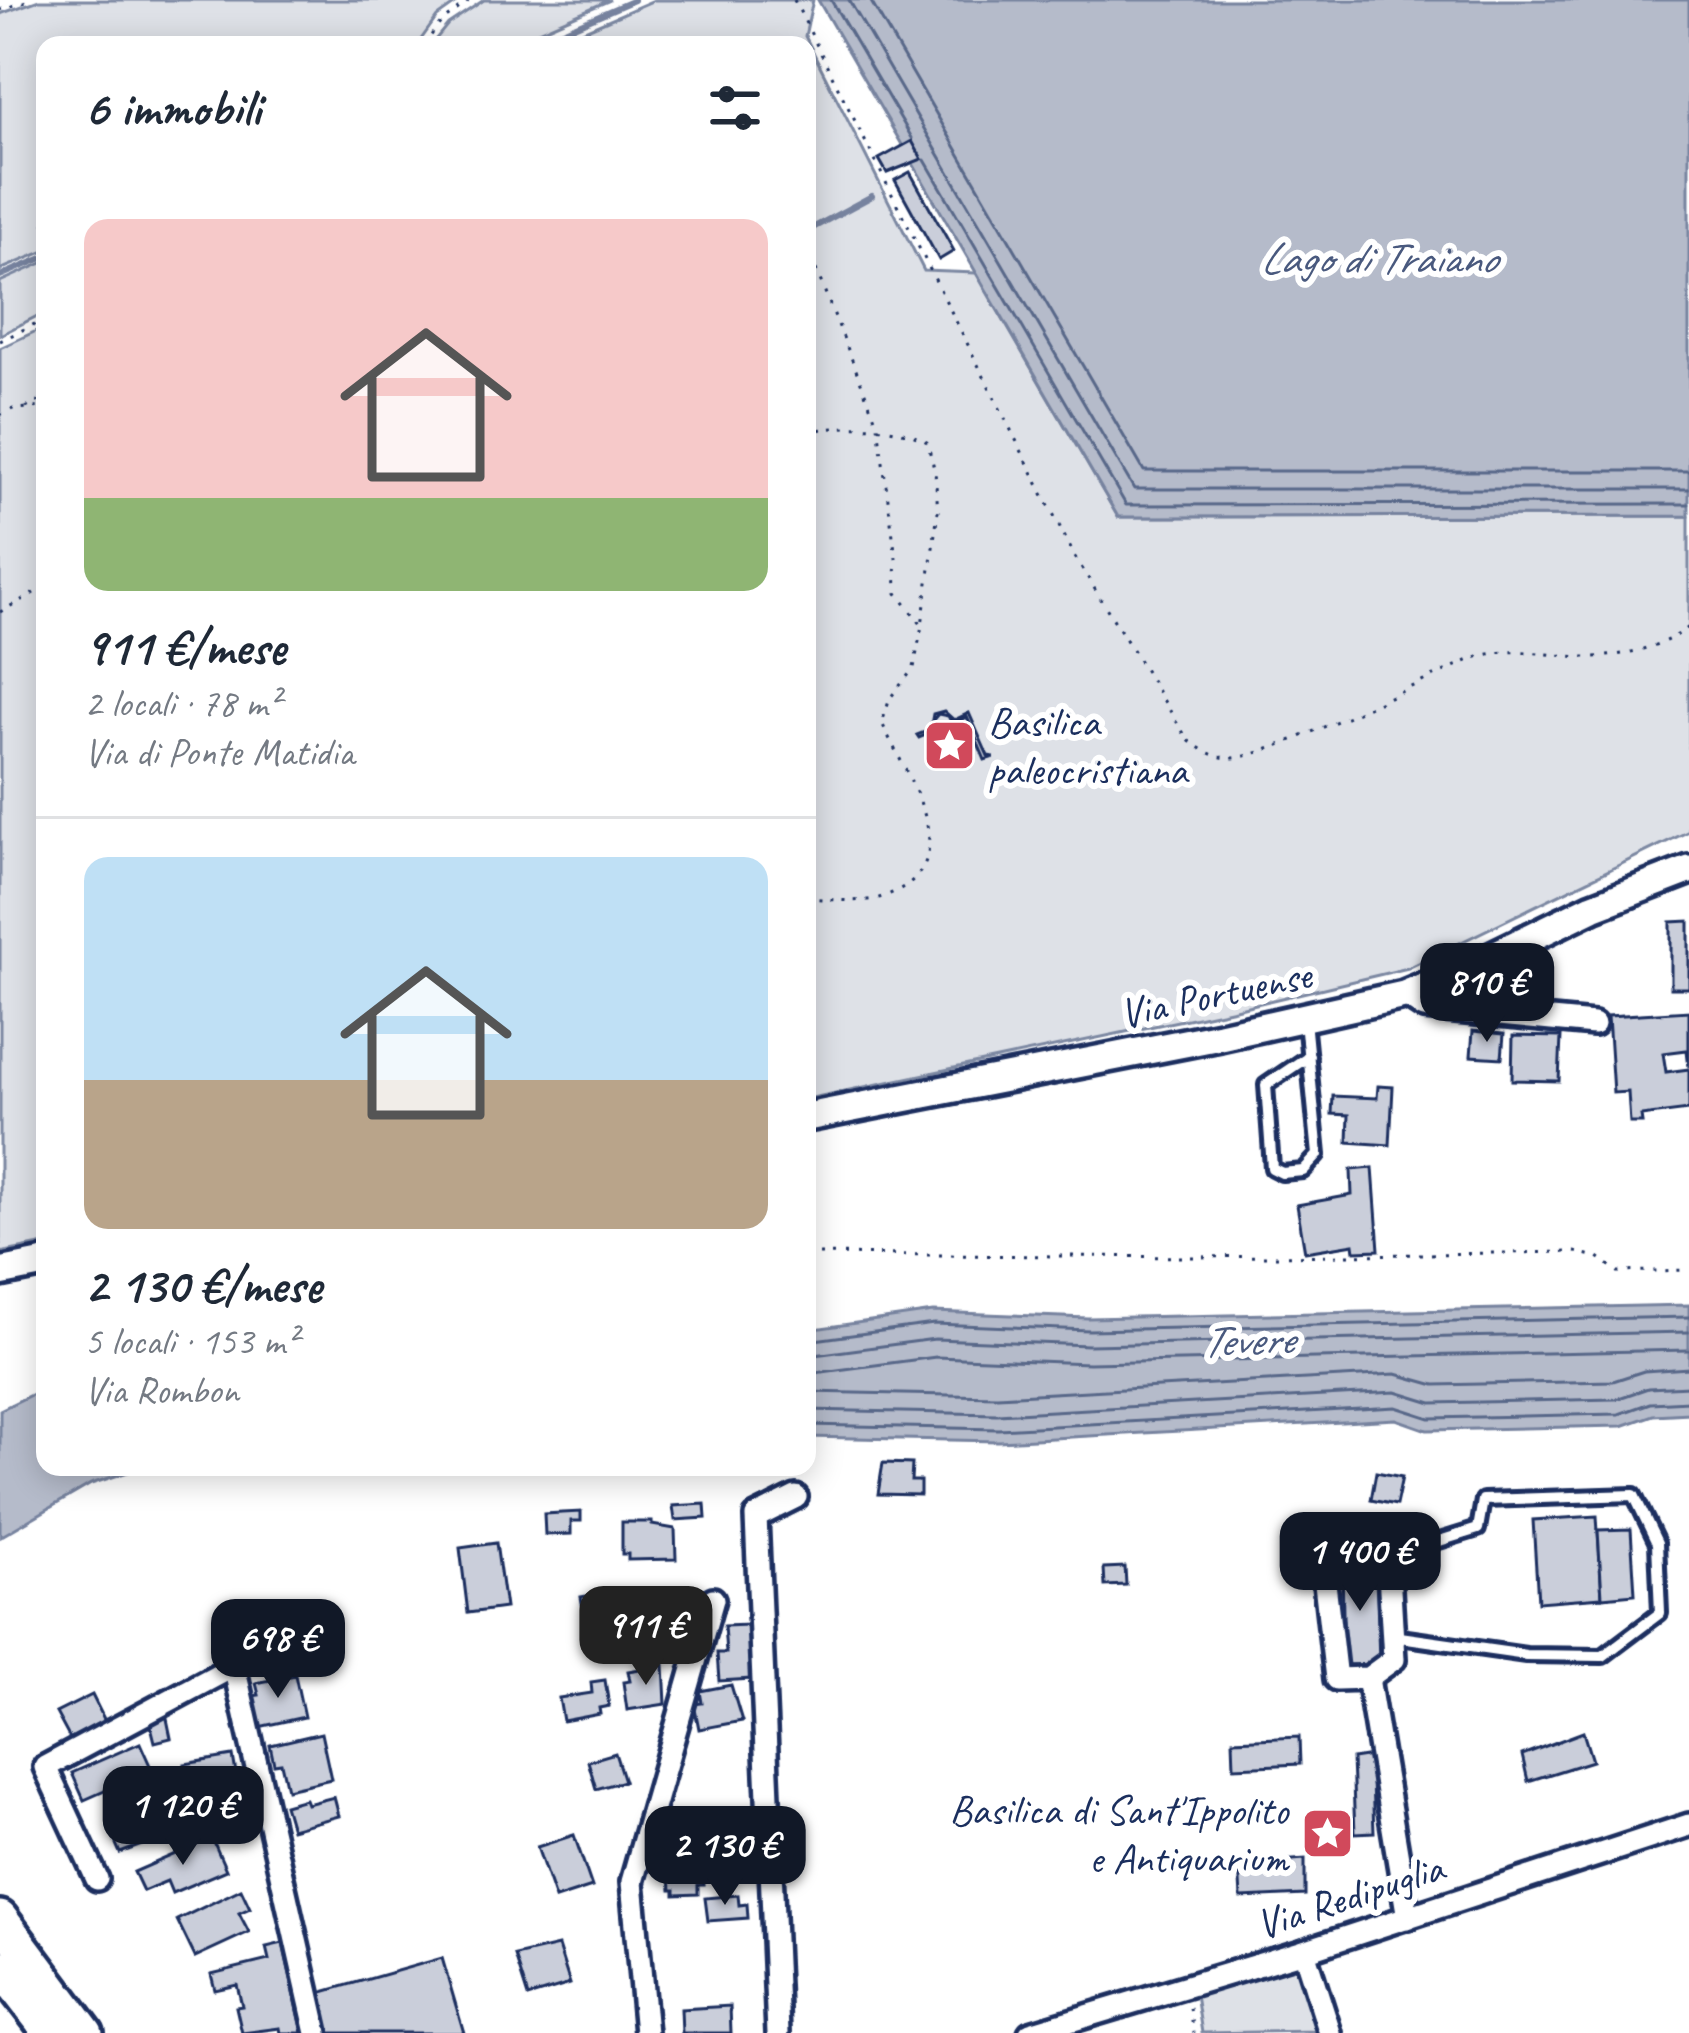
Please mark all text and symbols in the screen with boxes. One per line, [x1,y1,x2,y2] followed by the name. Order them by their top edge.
[702,75,768,141] icon: filters
[84,76,261,140] text: 6 immobili
[1260,230,1502,287] water label: Lago di Traiano
[318,297,534,513] icon: home
[84,615,285,679] text: 911 €/mese
[84,679,280,728] text: 2 locali · 78 m²
[988,696,1190,797] place label: Basilica paleocristiana
[921,717,977,773] place icon: Basilica paleocristiana
[84,728,354,777] text: Via di Ponte Matidia
[318,935,534,1151] icon: home
[1403,943,1571,1045] pin: 810 €
[1115,948,1318,1041] street label: Via Portuense
[1447,957,1527,1006] text: 810 €
[84,1253,321,1317] text: 2 130 €/mese
[1200,1310,1300,1371] water label: Tevere
[84,1317,297,1366] text: 5 locali · 153 m²
[84,1366,239,1415] text: Via Rombon
[1249,1512,1471,1614] pin: 1 400 €
[1307,1526,1413,1575] text: 1 400 €
[562,1586,730,1688] pin: 911 €
[194,1599,362,1701] pin: 698 €
[606,1600,686,1649] text: 911 €
[238,1613,318,1662] text: 698 €
[72,1766,294,1868] pin: 1 120 €
[130,1780,236,1829] text: 1 120 €
[949,1784,1290,1885] place label: Basilica di Sant'Ippolito e Antiquarium
[1299,1805,1355,1861] place icon: Basilica di Sant'Ippolito e Antiquarium
[614,1806,836,1908] pin: 2 130 €
[672,1820,778,1869] text: 2 130 €
[1249,1840,1452,1952] street label: Via Redipuglia

